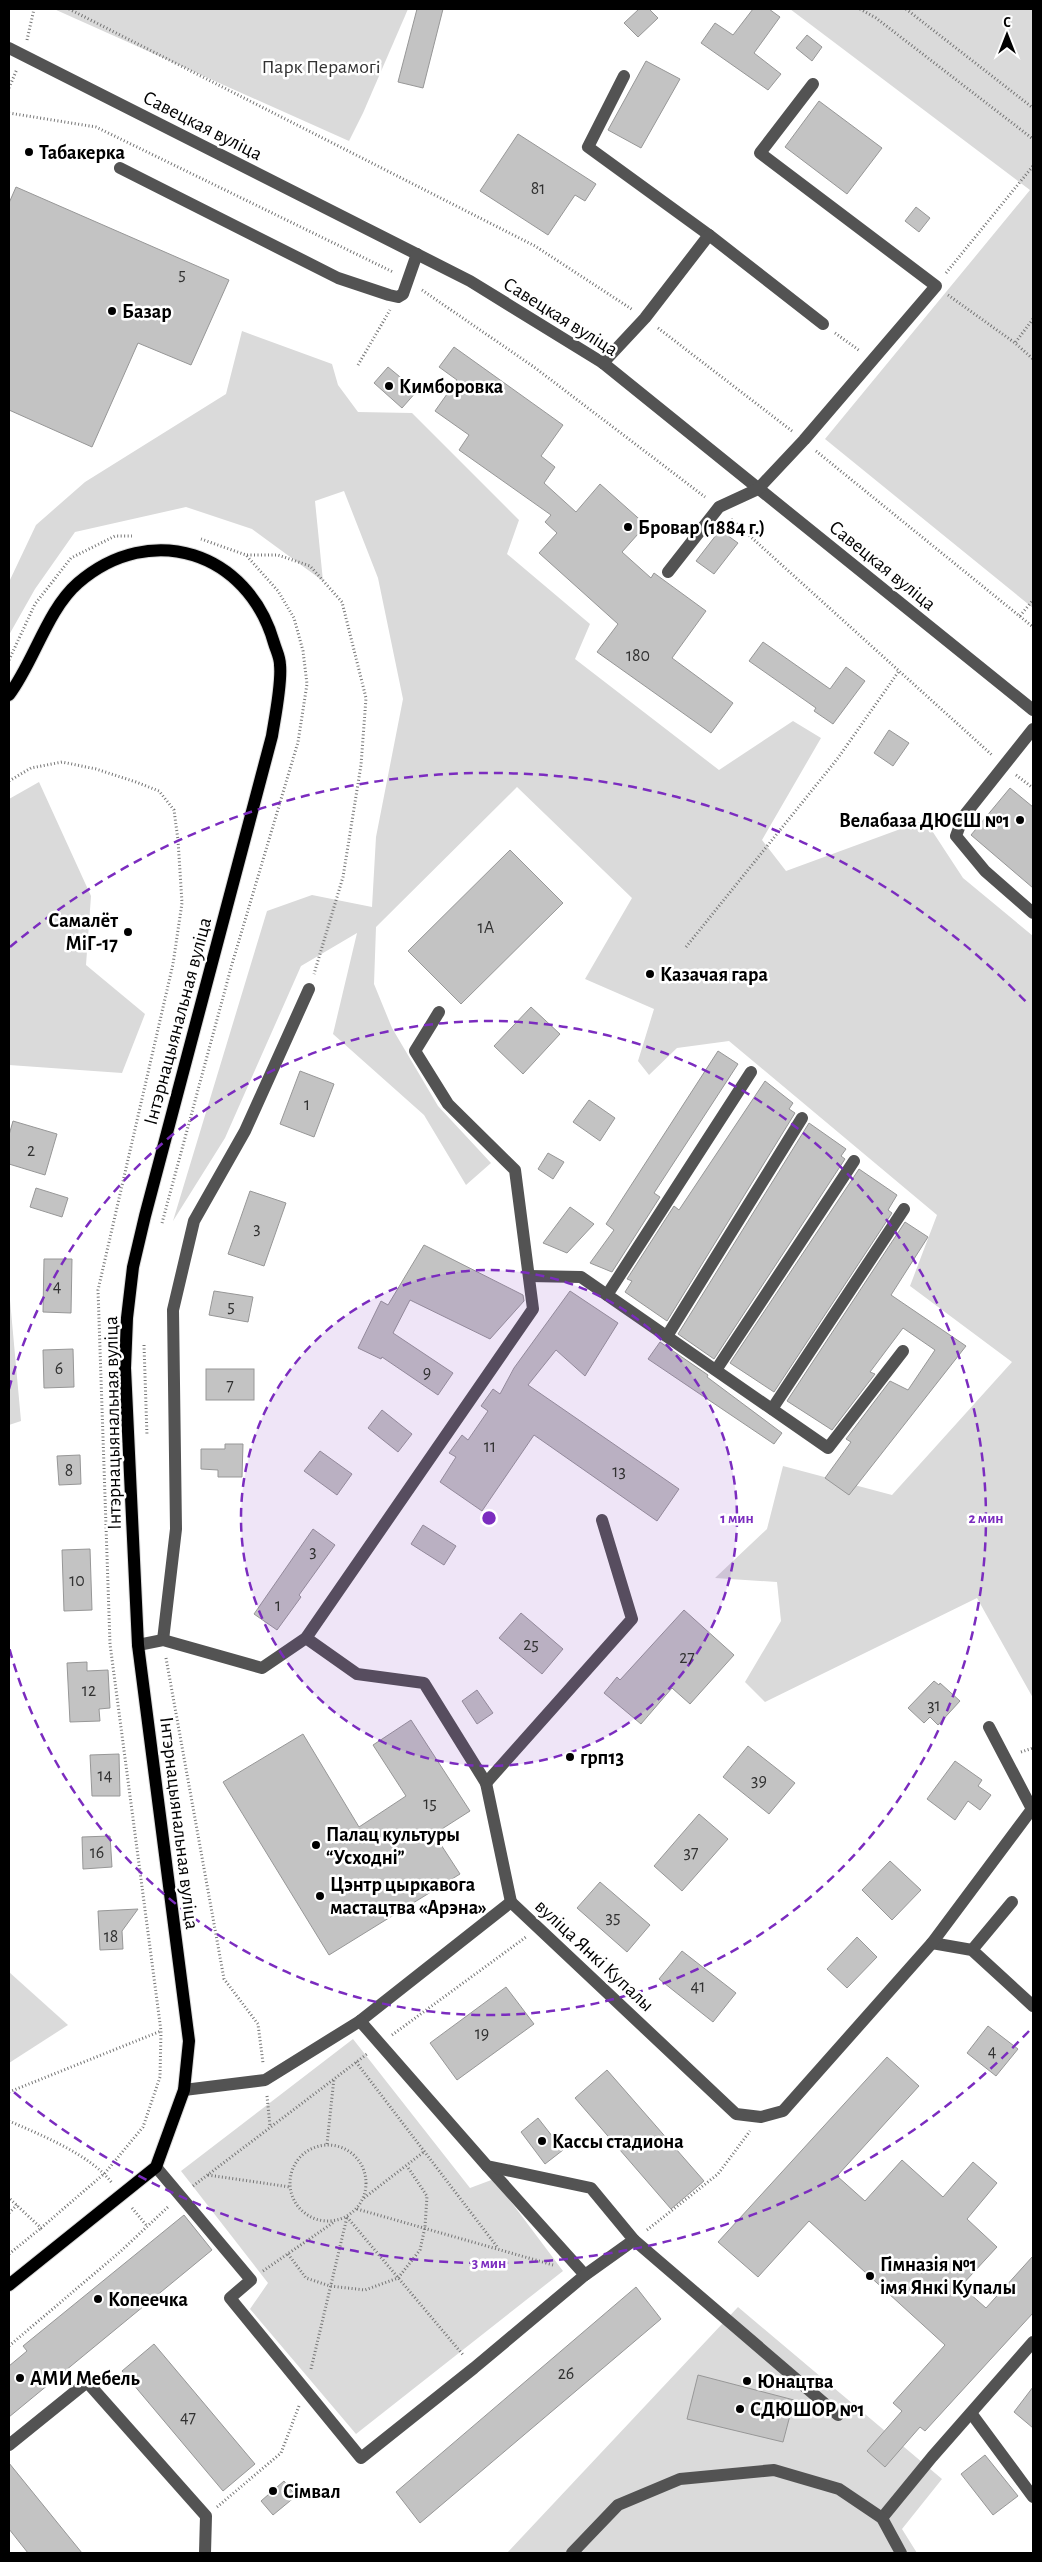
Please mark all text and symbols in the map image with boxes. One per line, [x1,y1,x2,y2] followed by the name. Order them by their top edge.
[982,10,1032,60] north arrow
[1003,16,1011,30] text: С
[261,57,381,77] park label: Парк Перамогі
[140,87,265,164] street label: Савецкая вуліца
[39,143,125,163] place label: Табакерка
[23,146,35,158] marker: Табакерка
[531,180,545,198] house number: 81
[178,266,186,284] house number: 5
[500,274,621,360] street label: Савецкая вуліца
[122,302,172,322] place label: Базар
[106,305,118,317] marker: Базар
[399,377,504,397] place label: Кимборовка
[383,380,395,392] marker: Кимборовка
[825,517,939,615] street label: Савецкая вуліца
[638,518,765,538] place label: Бровар (1884 г.)
[622,521,634,533] marker: Бровар (1884 г.)
[626,647,650,665] house number: 180
[839,811,1010,831] place label: Велабаза ДЮСШ №1
[1014,814,1026,826] marker: Велабаза ДЮСШ №1
[48,911,118,954] place label: Самалёт МіГ-17
[141,915,215,1127] street label: Інтэрнацыянальная вуліца
[478,919,495,937] house number: 1А
[122,926,134,938] marker: Самалёт МіГ-17
[660,965,768,985] place label: Казачая гара
[644,968,656,980] marker: Казачая гара
[304,1096,310,1114] house number: 1
[27,1142,35,1160] house number: 2
[253,1220,261,1238] house number: 3
[53,1278,62,1296] house number: 4
[227,1298,235,1316] house number: 5
[101,1316,125,1530] street label: Інтэрнацыянальная вуліца
[55,1360,63,1378] house number: 6
[423,1364,431,1382] house number: 9
[226,1377,234,1395] house number: 7
[484,1438,496,1456] house number: 11
[65,1462,73,1480] house number: 8
[612,1463,626,1481] house number: 13
[480,1509,498,1527] centre of rings
[720,1511,754,1526] text: 1 мин
[968,1511,1004,1526] text: 2 мин
[309,1543,317,1561] house number: 3
[69,1572,85,1590] house number: 10
[275,1597,281,1615] house number: 1
[523,1636,539,1654] house number: 25
[679,1649,695,1667] house number: 27
[82,1682,96,1700] house number: 12
[927,1697,941,1715] house number: 31
[156,1716,202,1931] street label: Інтэрнацыянальная вуліца
[580,1748,624,1768] place label: грп13
[564,1751,576,1763] marker: грп13
[98,1767,113,1785] house number: 14
[751,1772,767,1790] house number: 39
[423,1795,437,1813] house number: 15
[326,1825,460,1868] place label: Палац культуры “Усходні”
[310,1839,322,1851] marker: Палац культуры “Усходні”
[90,1844,104,1862] house number: 16
[684,1844,698,1862] house number: 37
[330,1875,487,1918] place label: Цэнтр цыркавога мастацтва «Арэна»
[314,1890,326,1902] marker: Цэнтр цыркавога мастацтва «Арэна»
[531,1896,658,2016] street label: вуліца Янкі Купалы
[606,1909,620,1927] house number: 35
[104,1928,118,1946] house number: 18
[691,1978,705,1996] house number: 41
[475,2025,489,2043] house number: 19
[988,2043,997,2061] house number: 4
[552,2132,684,2152] place label: Кассы стадиона
[536,2135,548,2147] marker: Кассы стадиона
[880,2255,1016,2298] place label: Гімназія №1 імя Янкі Купалы
[472,2256,506,2271] text: 3 мин
[864,2270,876,2282] marker: Гімназія №1 імя Янкі Купалы
[108,2290,188,2310] place label: Копеечка
[92,2293,104,2305] marker: Копеечка
[558,2365,574,2383] house number: 26
[30,2369,141,2389] place label: АМИ Мебель
[14,2372,26,2384] marker: АМИ Мебель
[757,2372,834,2392] place label: Юнацтва
[741,2375,753,2387] marker: Юнацтва
[750,2400,865,2420] place label: СДЮШОР №1
[734,2403,746,2415] marker: СДЮШОР №1
[180,2409,196,2427] house number: 47
[283,2482,341,2502] place label: Сімвал
[267,2485,279,2497] marker: Сімвал

